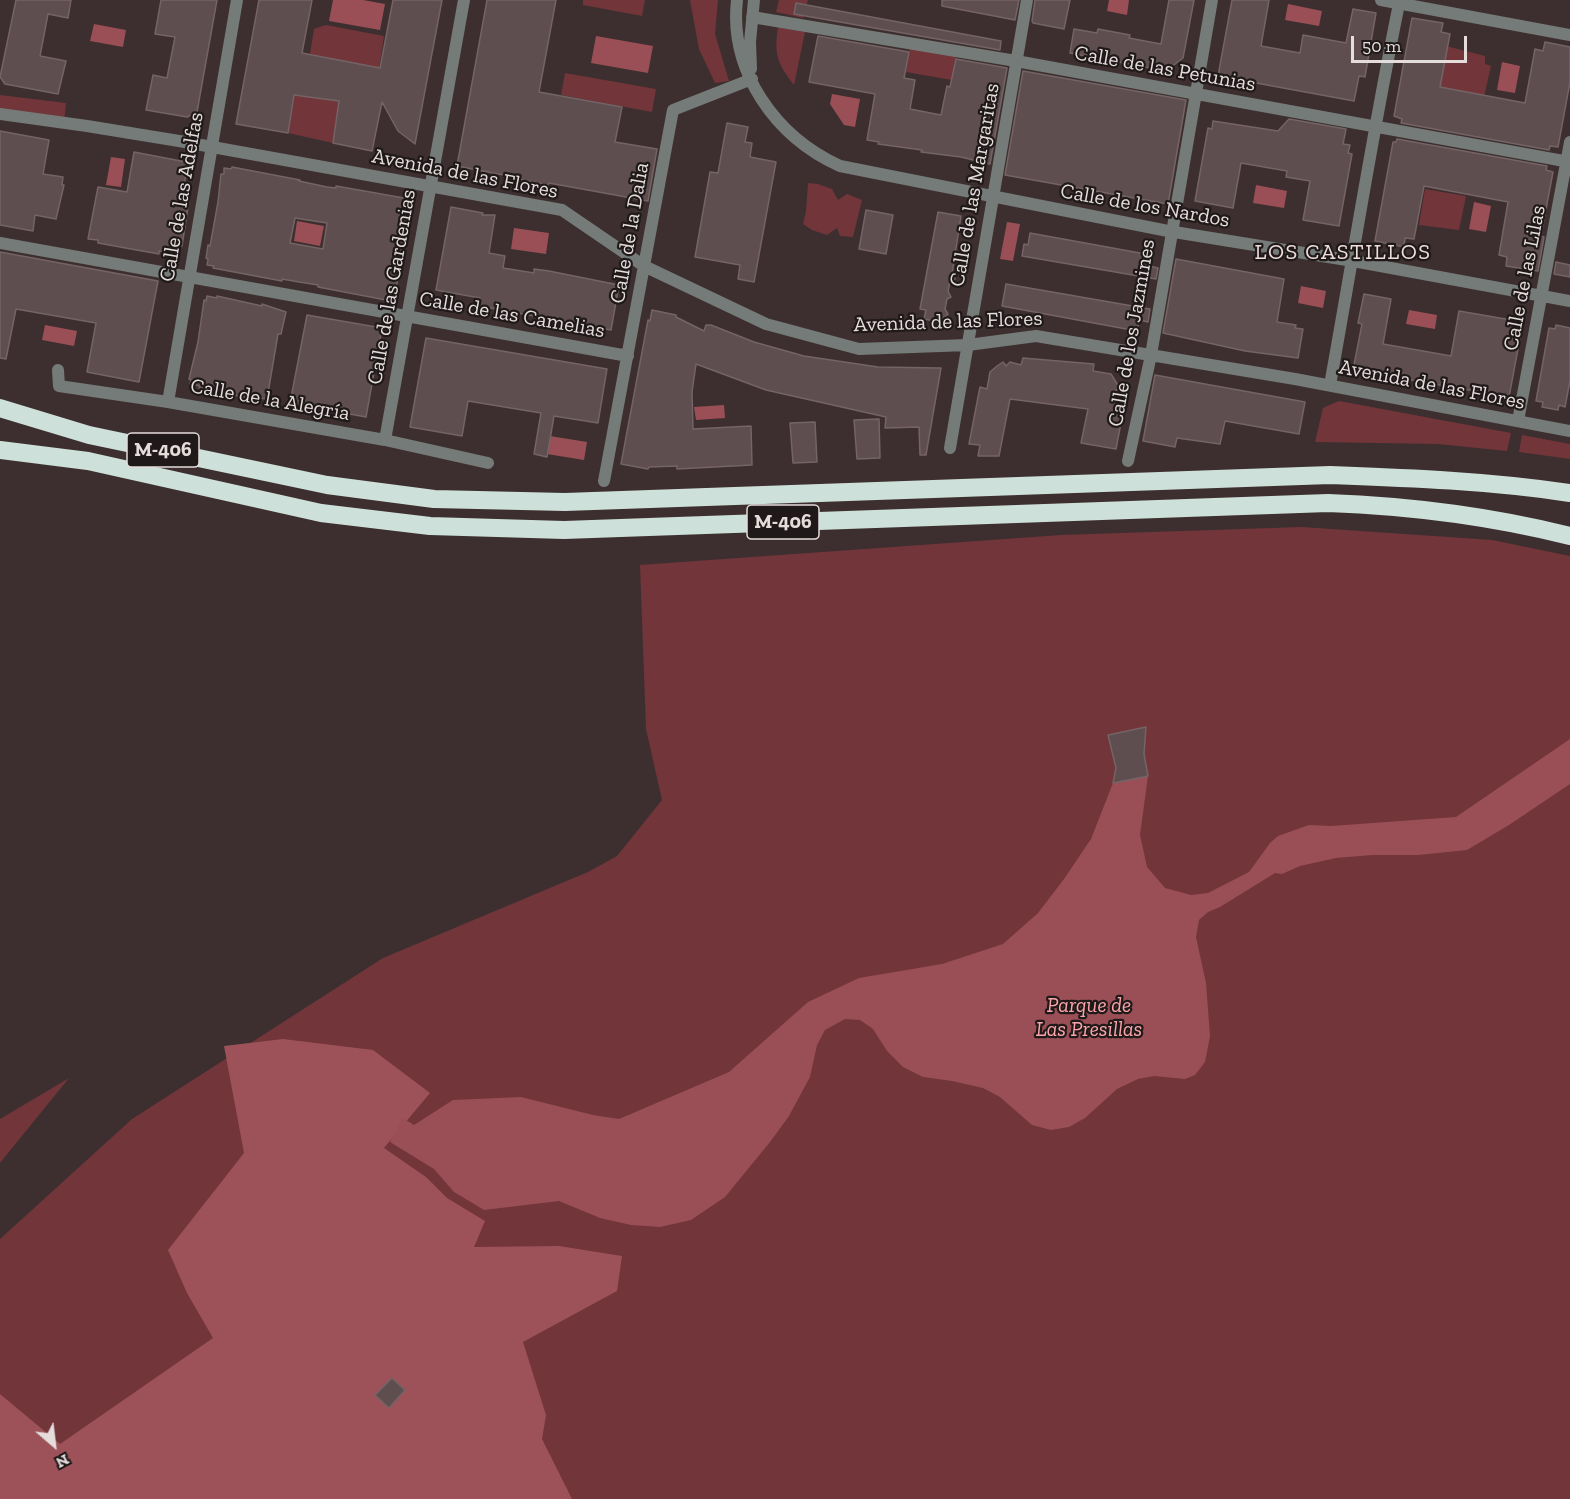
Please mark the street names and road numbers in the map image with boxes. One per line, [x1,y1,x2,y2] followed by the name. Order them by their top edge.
[1072,41,1258,97] street label: Calle de las Petunias
[945,81,1005,289] street label: Calle de las Margaritas
[155,110,209,284] street label: Calle de las Adelfas
[370,144,560,204] street label: Avenida de las Flores
[605,161,655,305] street label: Calle de la Dalia
[1058,179,1232,233] street label: Calle de los Nardos
[362,188,422,386] street label: Calle de las Gardenias
[1499,203,1551,353] street label: Calle de las Lilas
[1103,237,1161,429] street label: Calle de los Jazmines
[417,286,607,344] street label: Calle de las Camelias
[853,306,1043,338] street label: Avenida de las Flores
[1337,355,1527,415] street label: Avenida de las Flores
[188,374,352,426] street label: Calle de la Alegría
[127,433,199,467] road number: M-406
[747,505,819,539] road number: M-406

